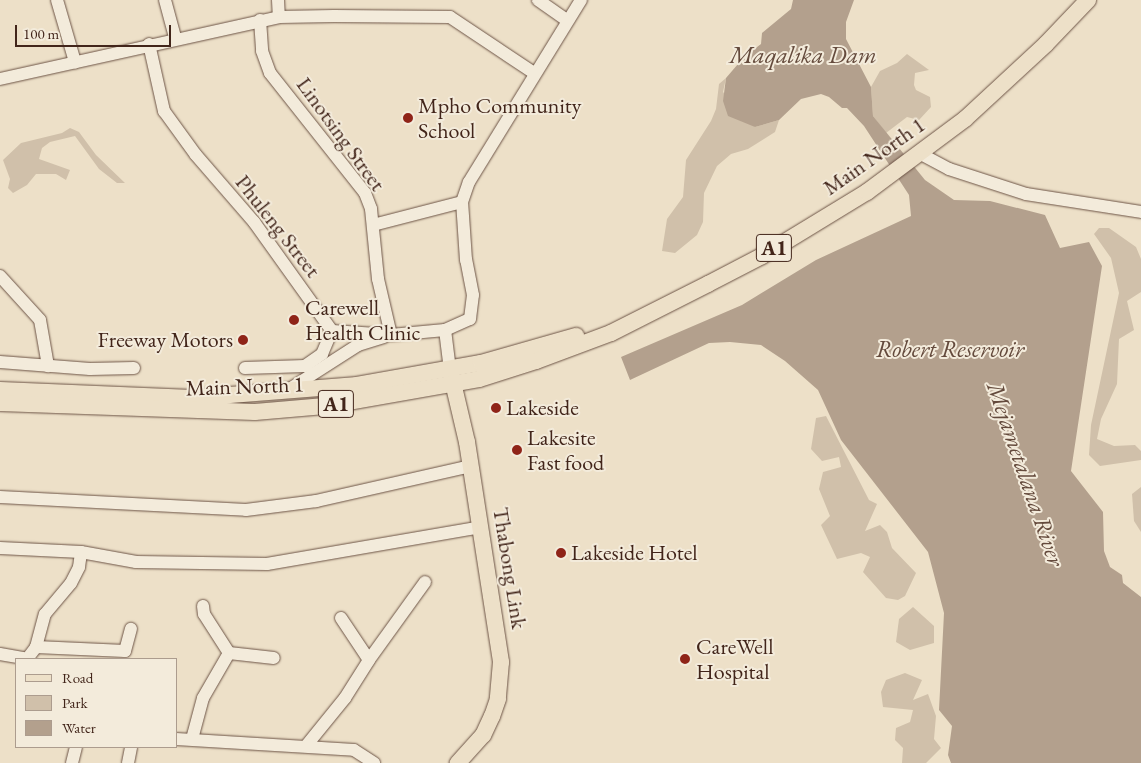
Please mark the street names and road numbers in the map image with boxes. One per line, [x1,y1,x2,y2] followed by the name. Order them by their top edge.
[291,72,391,196] street label: Linotsing Street
[818,111,930,201] street label: Main North 1
[230,169,326,283] street label: Phuleng Street
[755,230,793,266] road number: A1
[185,371,305,401] street label: Main North 1
[317,386,355,422] road number: A1
[487,505,533,631] street label: Thabong Link

